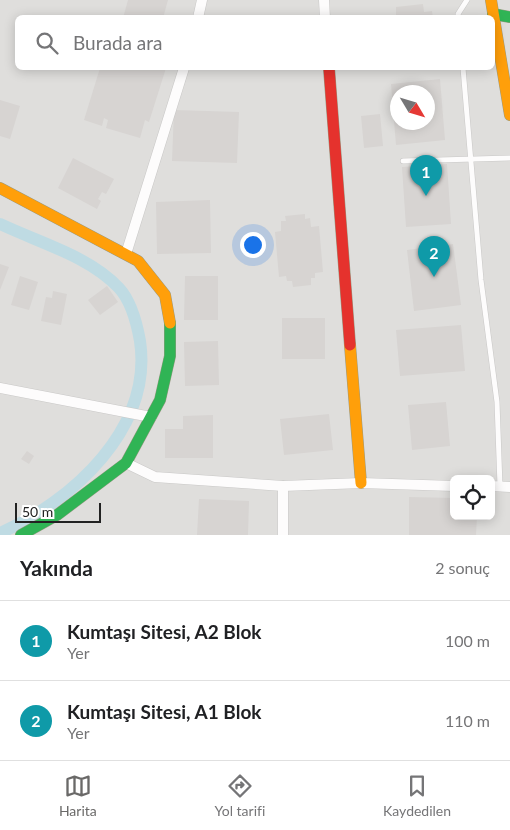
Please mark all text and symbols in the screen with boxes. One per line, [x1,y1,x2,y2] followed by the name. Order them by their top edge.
[15,15,495,70] search box
[33,29,61,57] icon: search
[73,31,162,54] text: Burada ara
[390,85,435,130] north arrow
[410,155,442,196] pin: 1
[240,232,266,258] your location
[418,236,450,277] pin: 2
[450,475,495,520] map controls
[450,475,495,520] button: locate
[15,500,101,523] scale bar
[22,503,53,520] text: 50 m
[20,555,93,580] text: Yakında
[435,558,490,577] text: 2 sonuç
[67,620,262,643] text: Kumtaşı Sitesi, A2 Blok
[31,631,41,650] text: 1
[445,631,490,650] text: 100 m
[67,643,90,662] text: Yer
[67,700,262,723] text: Kumtaşı Sitesi, A1 Blok
[31,711,41,730] text: 2
[445,711,490,730] text: 110 m
[67,723,90,742] text: Yer
[59,772,97,819] tab: Harita
[215,772,265,819] tab: Yol tarifi
[383,772,451,819] tab: Kaydedilen

